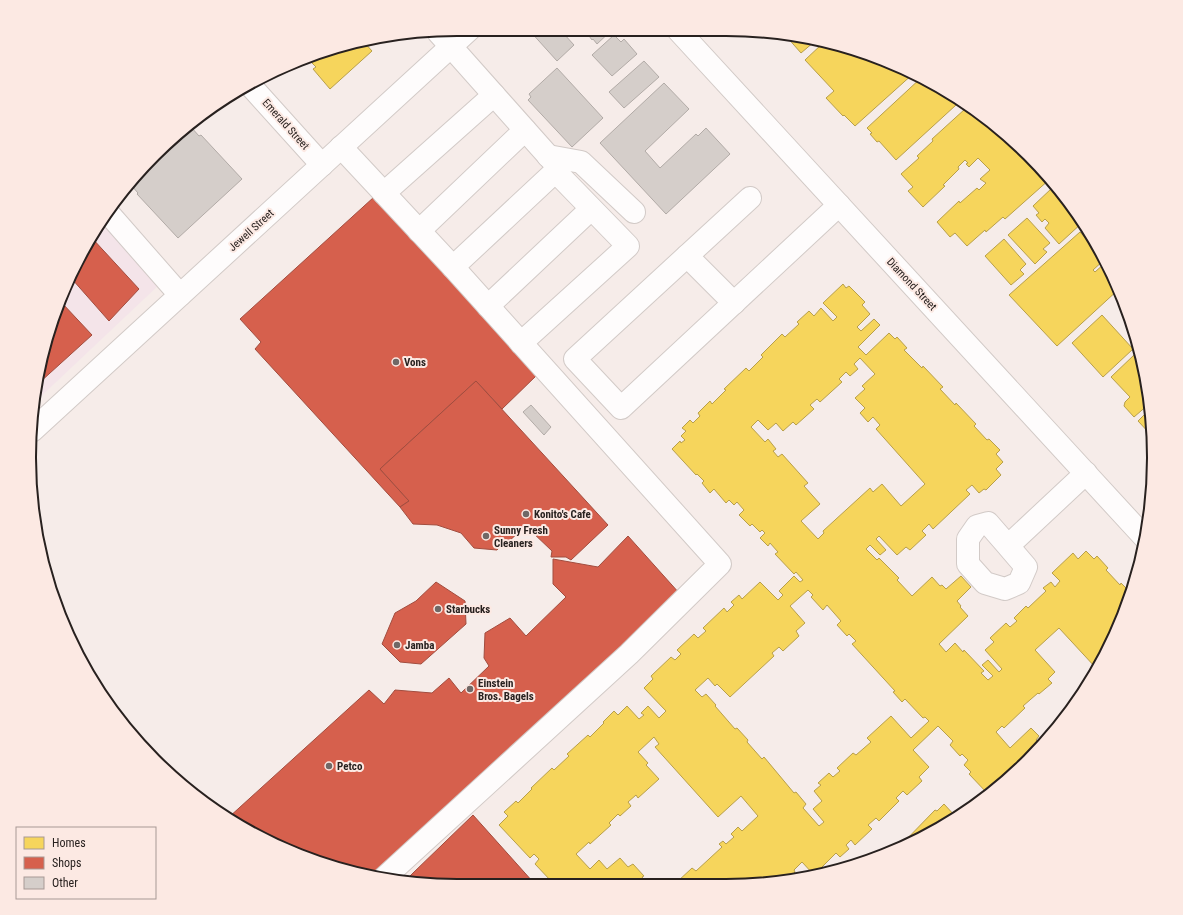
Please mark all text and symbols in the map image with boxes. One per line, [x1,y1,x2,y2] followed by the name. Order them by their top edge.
[260,96,312,152] street label: Emerald Street
[226,207,277,254] street label: Jewell Street
[884,255,939,313] street label: Diamond Street
[404,356,426,369] place label: Vons
[391,357,401,367] marker: Vons
[534,508,591,521] place label: Konito's Cafe
[521,509,531,519] marker: Konito's Cafe
[494,524,548,550] place label: Sunny Fresh Cleaners
[481,531,491,541] marker: Sunny Fresh Cleaners
[446,603,490,616] place label: Starbucks
[433,604,443,614] marker: Starbucks
[405,639,434,652] place label: Jamba
[392,640,402,650] marker: Jamba
[478,677,534,703] place label: Einstein Bros. Bagels
[465,684,475,694] marker: Einstein Bros. Bagels
[337,760,363,773] place label: Petco
[324,761,334,771] marker: Petco
[16,827,156,899] legend
[52,836,86,850] text: Homes
[52,856,81,870] text: Shops
[52,876,78,890] text: Other

